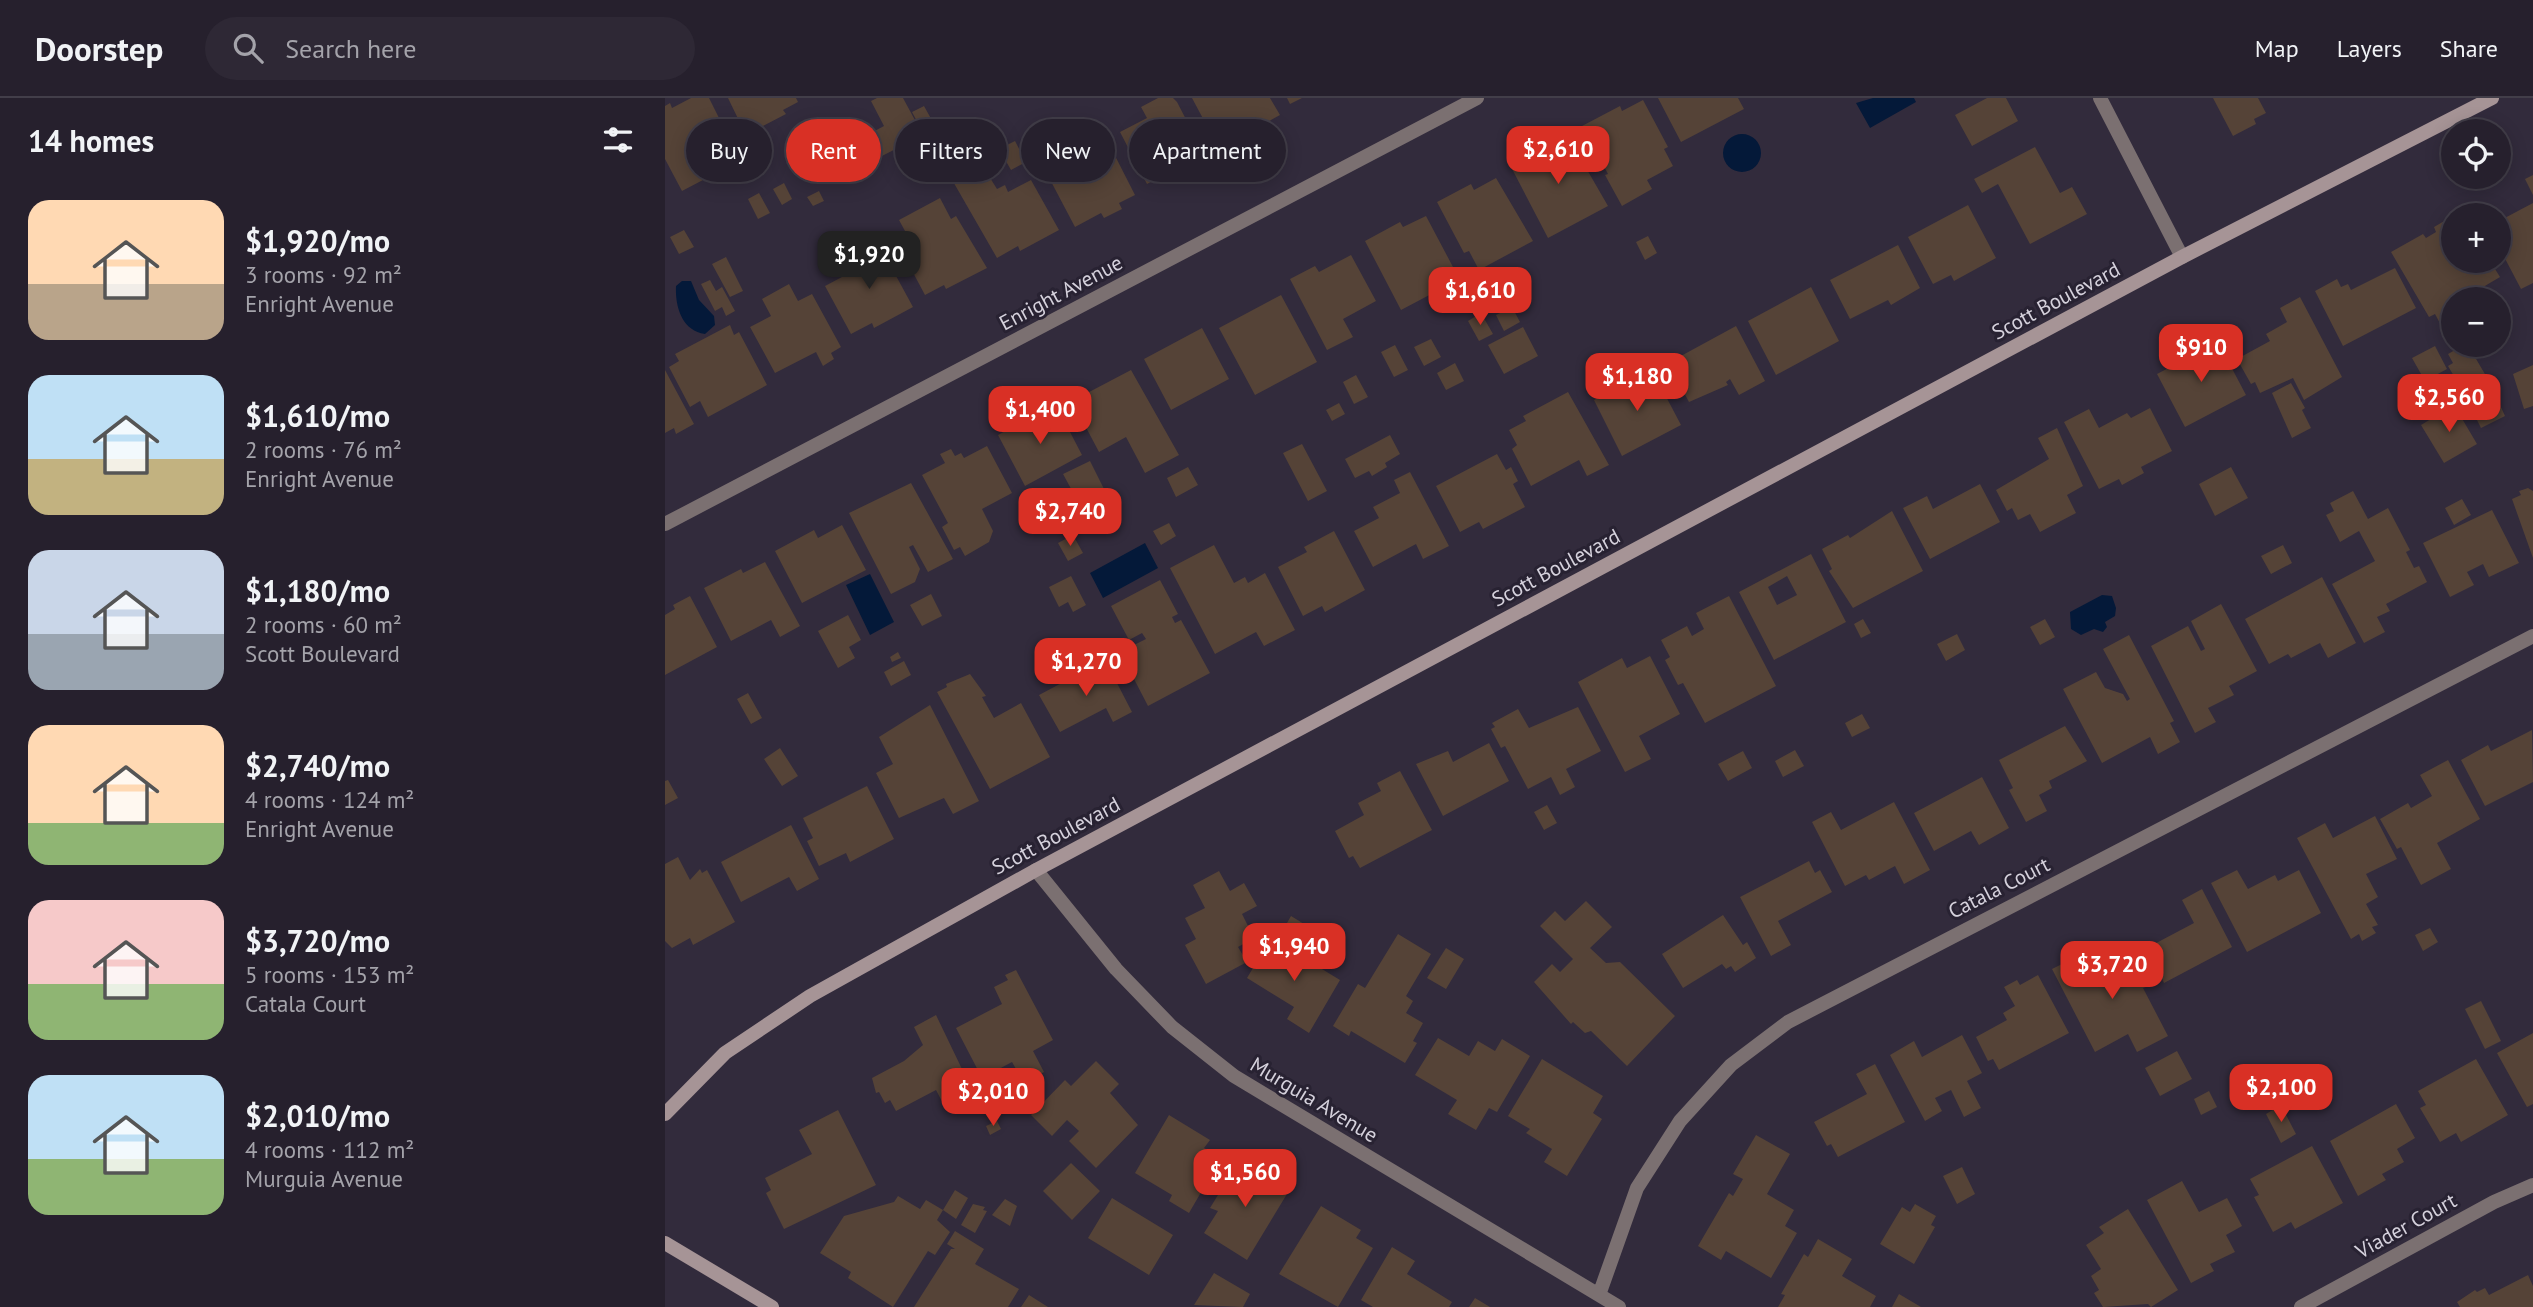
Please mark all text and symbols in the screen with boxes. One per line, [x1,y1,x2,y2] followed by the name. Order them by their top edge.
[205,17,695,80] search box
[35,27,163,70] text: Doorstep
[229,29,267,67] icon: search
[285,32,416,65] text: Search here
[2255,33,2299,64] text: Map
[2337,33,2402,64] text: Layers
[2440,33,2498,64] text: Share
[686,119,772,182] chip: Buy
[786,119,881,182] chip: Rent
[895,119,1007,182] chip: Filters
[1021,119,1115,182] chip: New
[1129,119,1286,182] chip: Apartment
[2441,119,2511,357] map controls
[2441,119,2511,189] button: locate
[28,121,154,160] text: 14 homes
[599,121,637,159] icon: filters
[1501,126,1615,186] pin: $2,610
[1522,134,1594,163] text: $2,610
[2441,203,2511,273] button: +
[245,221,390,260] text: $1,920/mo
[84,228,168,312] icon: home
[812,232,926,291] pin: $1,920
[833,239,905,268] text: $1,920
[994,249,1127,336] street label: Enright Avenue
[1987,255,2125,346] street label: Scott Boulevard
[245,260,402,289] text: 3 rooms · 92 m²
[1423,268,1537,327] pin: $1,610
[1444,275,1516,304] text: $1,610
[2441,287,2511,357] button: −
[245,289,394,318] text: Enright Avenue
[2160,324,2242,384] pin: $910
[2175,332,2227,361] text: $910
[1580,354,1694,413] pin: $1,180
[1601,361,1673,390] text: $1,180
[2392,374,2506,434] pin: $2,560
[2413,382,2485,411] text: $2,560
[983,386,1097,446] pin: $1,400
[1004,394,1076,423] text: $1,400
[245,396,390,435] text: $1,610/mo
[84,403,168,487] icon: home
[245,435,402,464] text: 2 rooms · 76 m²
[245,464,394,493] text: Enright Avenue
[1013,489,1127,548] pin: $2,740
[1034,496,1106,525] text: $2,740
[1487,522,1625,613] street label: Scott Boulevard
[245,571,390,610] text: $1,180/mo
[84,578,168,662] icon: home
[245,610,402,639] text: 2 rooms · 60 m²
[1029,638,1143,698] pin: $1,270
[245,639,400,668] text: Scott Boulevard
[1050,646,1122,675] text: $1,270
[245,746,390,785] text: $2,740/mo
[84,753,168,837] icon: home
[245,785,414,814] text: 4 rooms · 124 m²
[987,790,1125,881] street label: Scott Boulevard
[245,814,394,843] text: Enright Avenue
[1943,850,2054,925] street label: Catala Court
[245,921,390,960] text: $3,720/mo
[1237,924,1351,983] pin: $1,940
[84,928,168,1012] icon: home
[1258,931,1330,960] text: $1,940
[2055,942,2169,1001] pin: $3,720
[2076,949,2148,978] text: $3,720
[245,960,414,989] text: 5 rooms · 153 m²
[245,989,366,1018] text: Catala Court
[1245,1051,1383,1148] street label: Murguia Avenue
[2224,1065,2338,1124] pin: $2,100
[936,1068,1050,1128] pin: $2,010
[2245,1072,2317,1101] text: $2,100
[957,1076,1029,1105] text: $2,010
[245,1096,390,1135] text: $2,010/mo
[84,1103,168,1187] icon: home
[245,1135,414,1164] text: 4 rooms · 112 m²
[1188,1150,1302,1209] pin: $1,560
[1209,1157,1281,1186] text: $1,560
[245,1164,403,1193] text: Murguia Avenue
[2350,1187,2461,1265] street label: Viader Court

